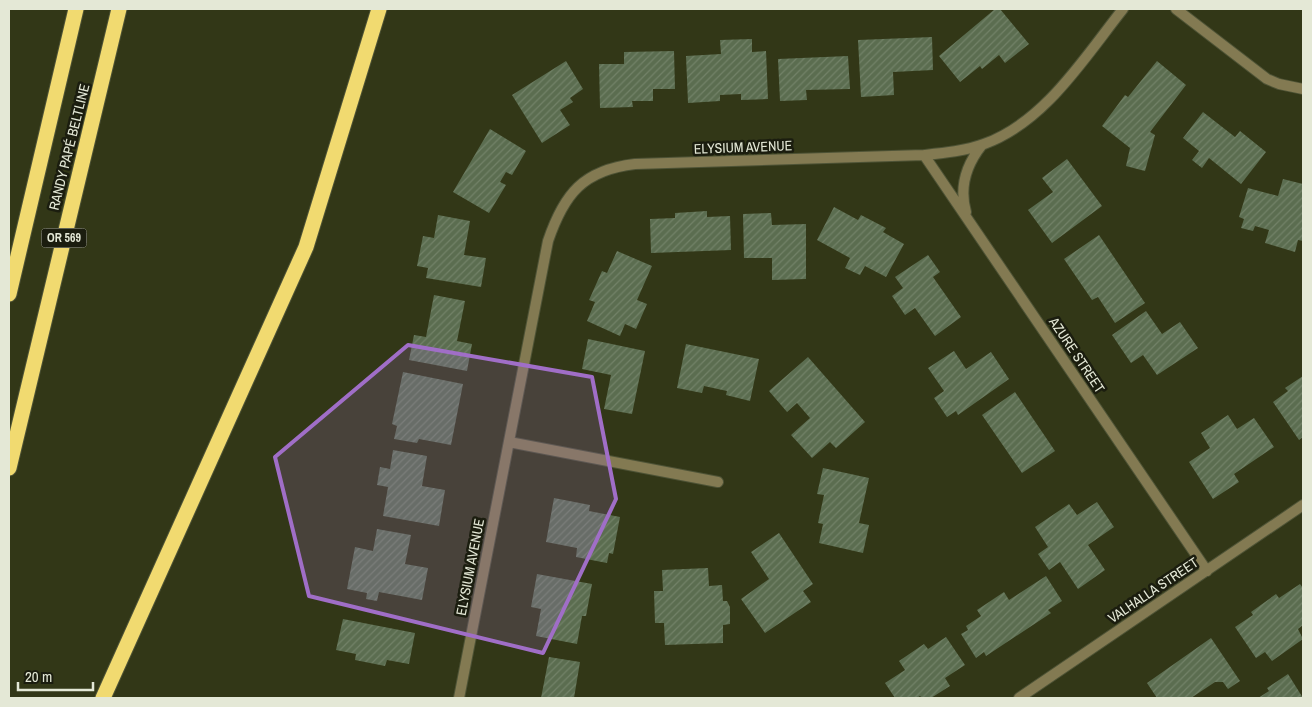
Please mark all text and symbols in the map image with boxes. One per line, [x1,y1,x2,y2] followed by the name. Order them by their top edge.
[45,82,93,212] street label: RANDY PAPÉ BELTLINE
[693,136,793,158] street label: ELYSIUM AVENUE
[42,228,86,248] road number: OR 569
[1045,313,1109,396] street label: AZURE STREET
[452,517,488,617] street label: ELYSIUM AVENUE
[1104,553,1202,627] street label: VALHALLA STREET
[18,660,92,692] scale bar
[25,666,52,687] text: 20 m

